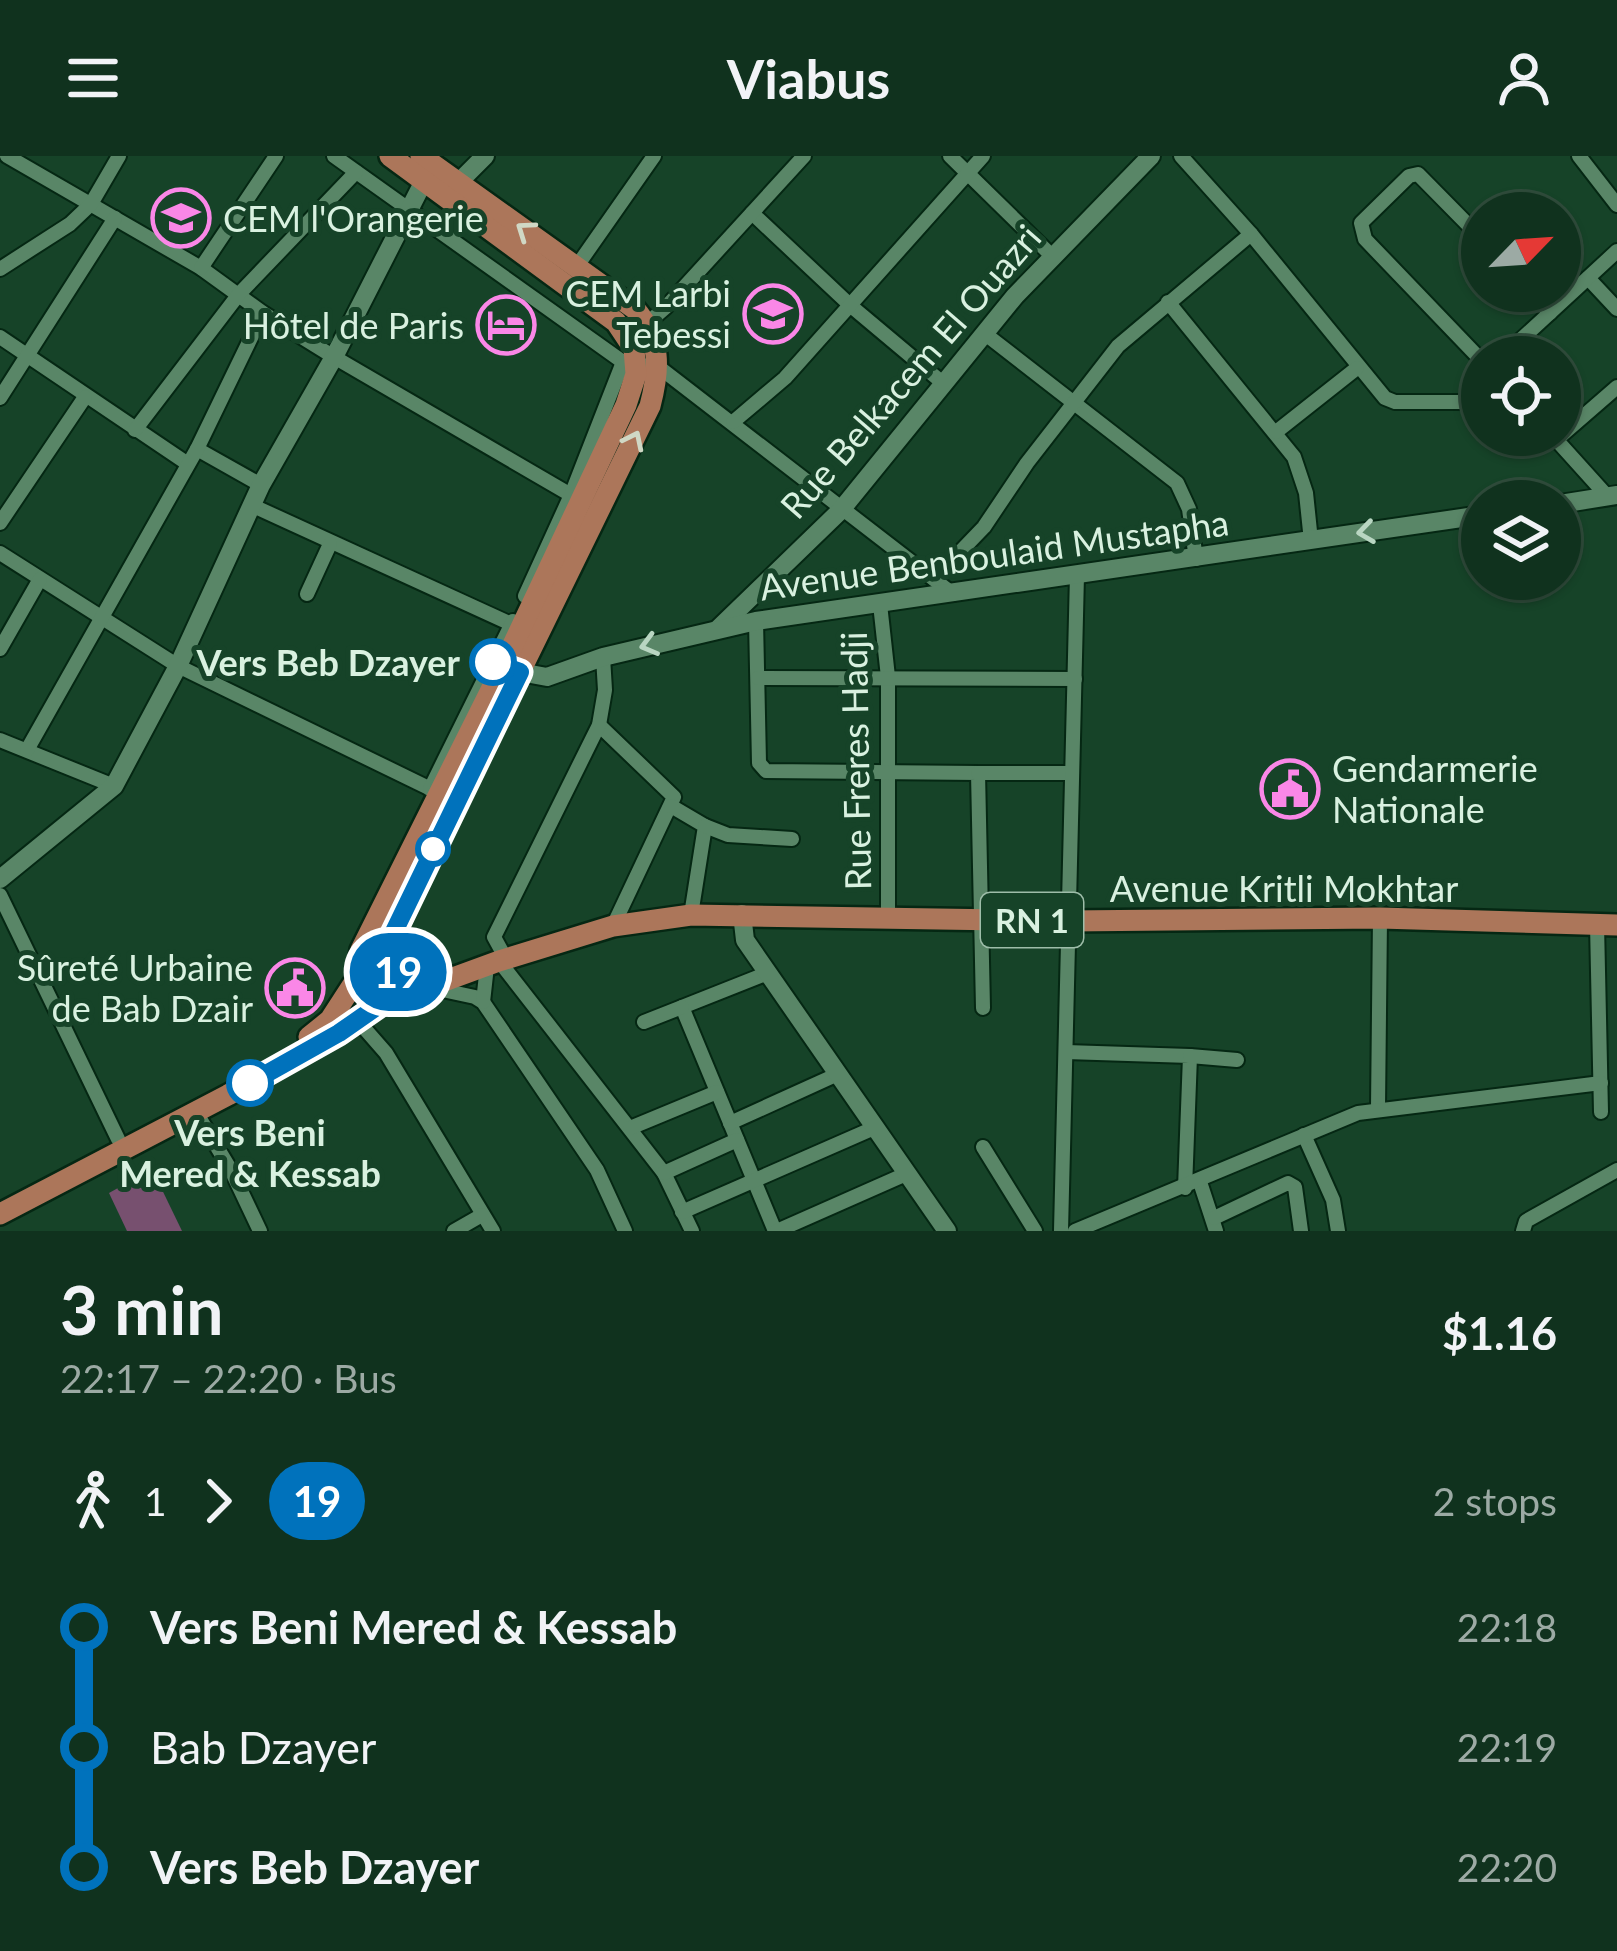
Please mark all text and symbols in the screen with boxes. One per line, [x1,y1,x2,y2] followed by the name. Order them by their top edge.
[60,45,126,111] icon: menu
[1491,45,1557,111] icon: person
[727,46,890,111] text: Viabus
[150,187,212,249] school or university icon: CEM l'Orangerie
[1461,192,1581,312] north arrow
[1461,192,1581,600] map controls
[223,196,484,240] place label: CEM l'Orangerie
[771,215,1049,527] street label: Rue Belkacem El Ouazri
[517,222,539,244] one-way arrow
[565,271,731,356] place label: CEM Larbi Tebessi
[742,283,804,345] school or university icon: CEM Larbi Tebessi
[475,294,537,356] hotel icon: Hôtel de Paris
[243,303,464,347] place label: Hôtel de Paris
[1461,336,1581,456] button: locate
[620,431,643,452] one-way arrow
[1461,480,1581,600] button: layers
[757,499,1231,609] street label: Avenue Benboulaid Mustapha
[1356,519,1376,544] one-way arrow
[640,631,660,656] one-way arrow
[831,631,879,891] street label: Rue Freres Hadji
[195,640,461,684] place label: Vers Beb Dzayer
[471,640,515,684] marker: Vers Beb Dzayer
[1332,746,1538,831] place label: Gendarmerie Nationale
[1259,758,1321,820] public building icon: Gendarmerie Nationale
[417,833,449,865] unlabelled marker
[1110,866,1458,910] street label: Avenue Kritli Mokhtar
[981,893,1083,947] road number: RN 1
[344,933,452,1011] line badge: 19
[17,945,253,1030] place label: Sûreté Urbaine de Bab Dzair
[374,947,422,997] text: 19
[264,957,326,1019] public building icon: Sûreté Urbaine de Bab Dzair
[228,1061,272,1105] marker: Vers Beni Mered & Kessab
[119,1110,381,1195] place label: Vers Beni Mered & Kessab
[60,1270,224,1349] text: 3 min
[1442,1306,1557,1360] text: $1.16
[60,1355,397,1401] text: 22:17 – 22:20 · Bus
[60,1468,126,1534] icon: walk
[185,1468,251,1534] icon: forward
[293,1476,341,1526] text: 19
[144,1478,167,1524] text: 1
[1433,1478,1557,1524] text: 2 stops
[150,1600,677,1654] text: Vers Beni Mered & Kessab
[1457,1604,1557,1650] text: 22:18
[150,1720,376,1774] text: Bab Dzayer
[1457,1724,1557,1770] text: 22:19
[150,1840,479,1894] text: Vers Beb Dzayer
[1457,1844,1557,1890] text: 22:20

